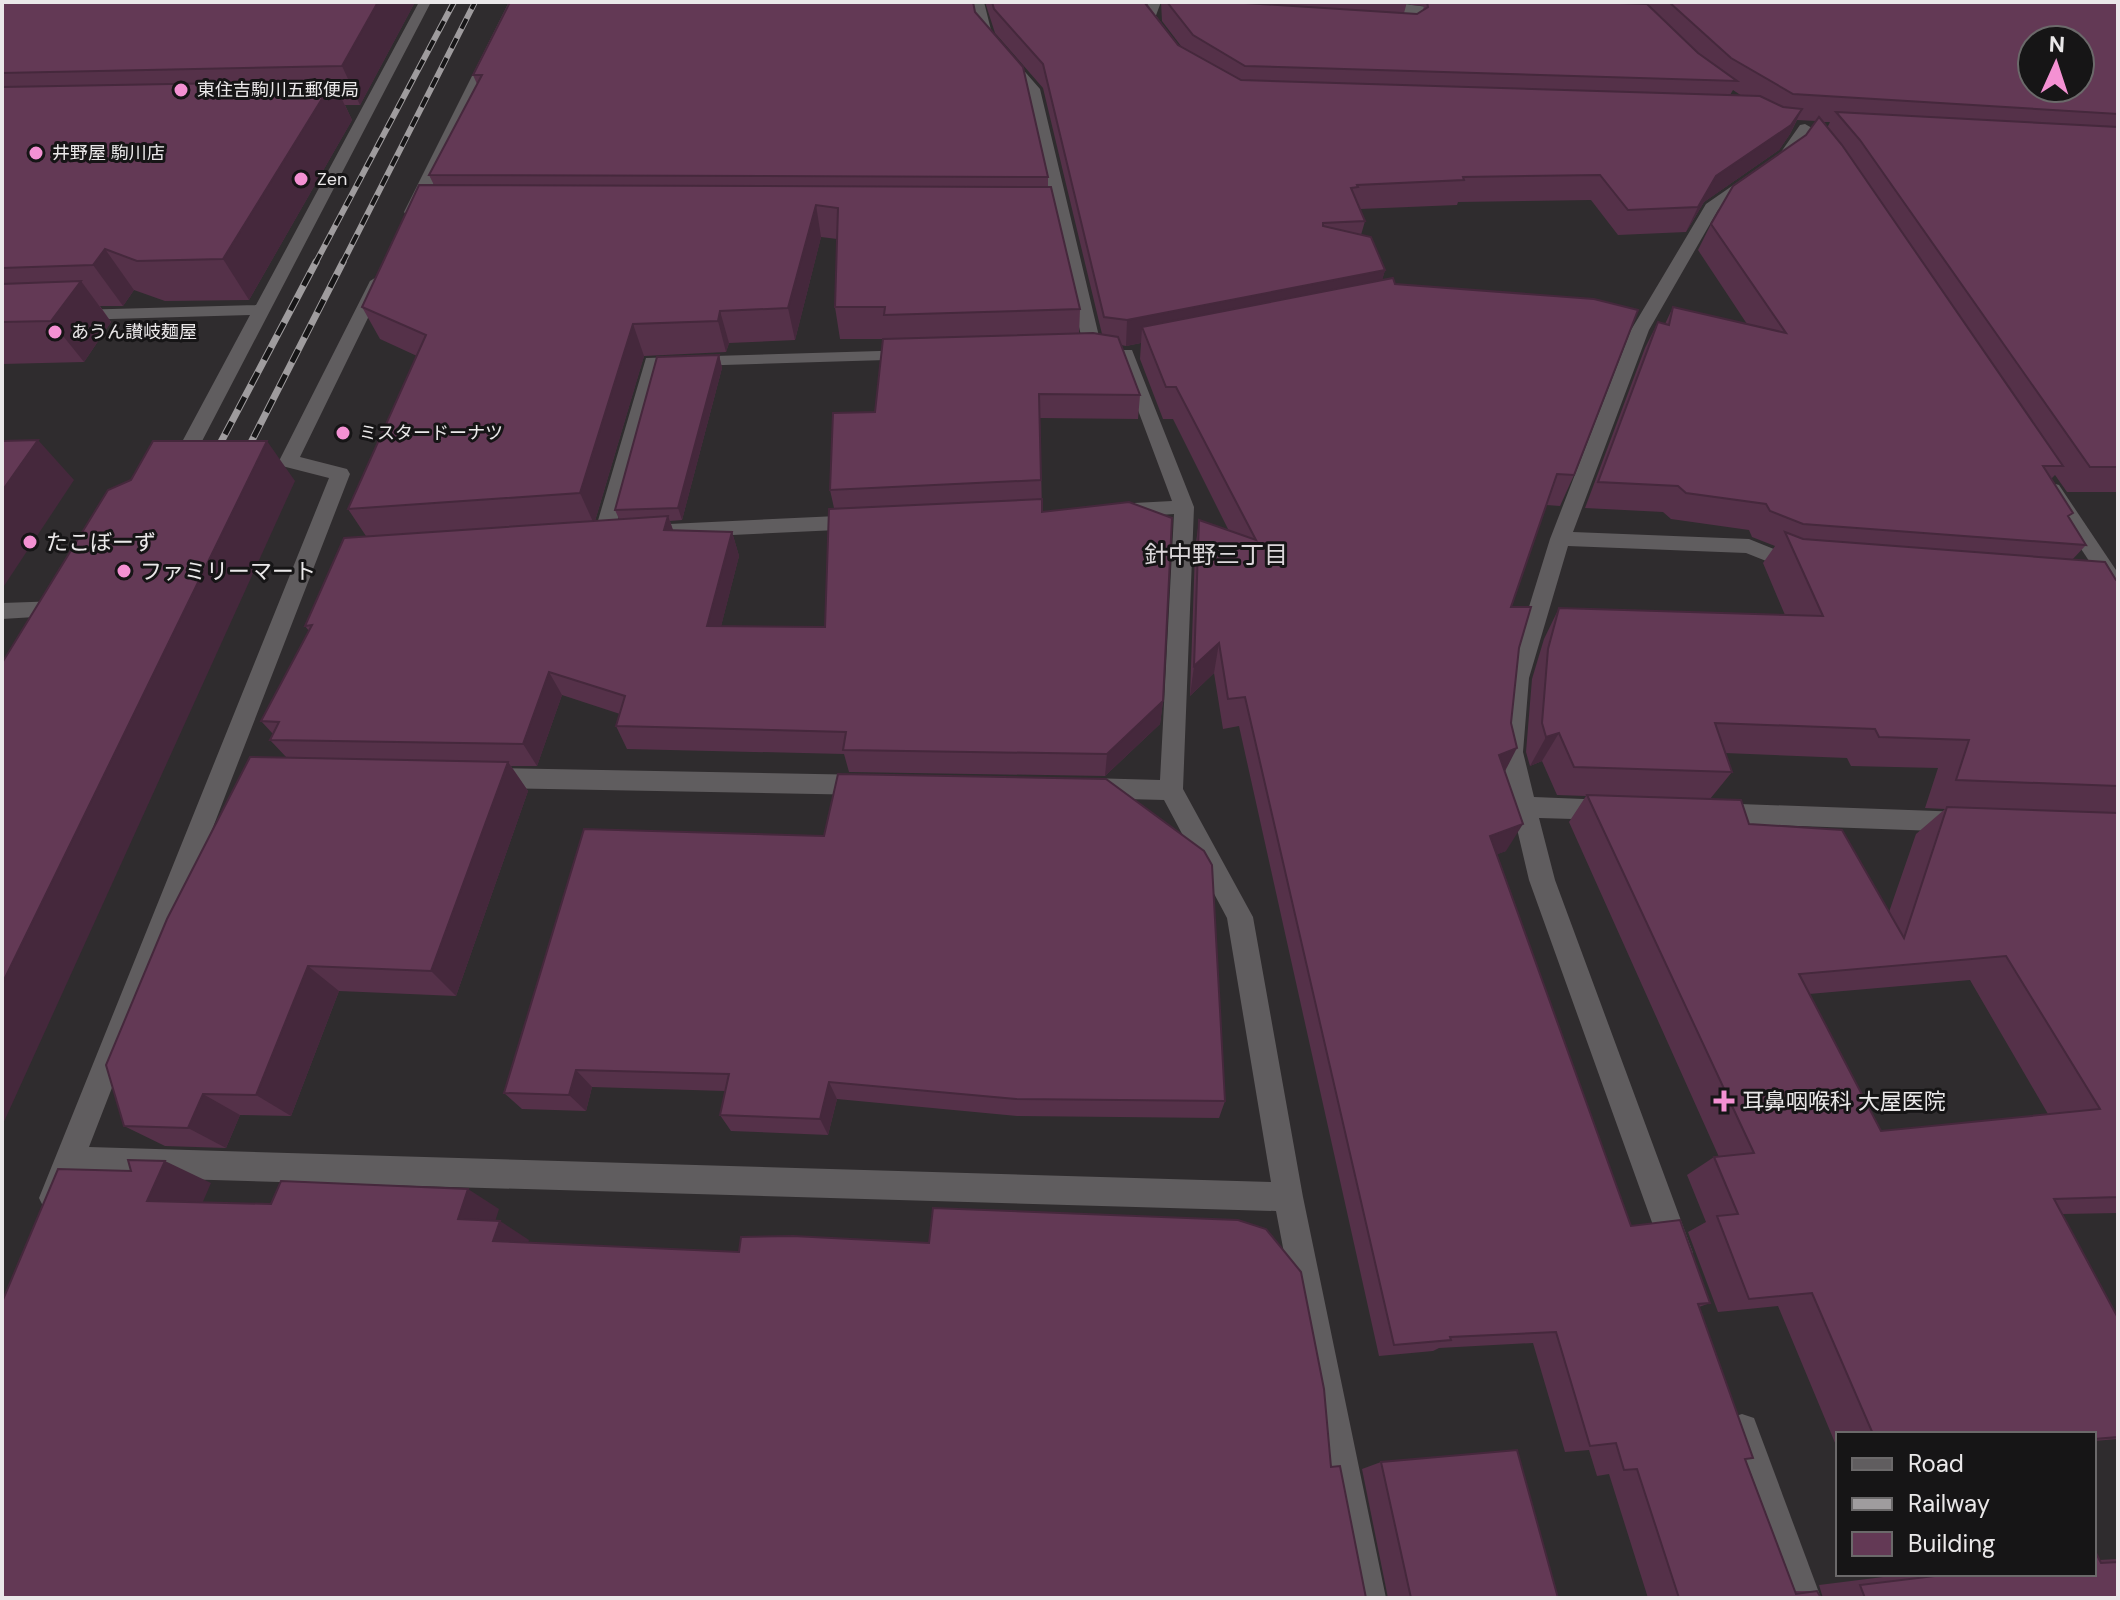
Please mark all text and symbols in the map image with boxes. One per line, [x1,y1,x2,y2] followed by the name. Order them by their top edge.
[2016,24,2096,104] north arrow
[2048,30,2066,59] text: N
[197,78,359,102] place label: 東住吉駒川五郵便局
[172,81,190,99] marker: 東住吉駒川五郵便局
[52,141,165,165] place label: 井野屋 駒川店
[27,144,45,162] marker: 井野屋 駒川店
[317,167,347,191] place label: Zen
[292,170,310,188] marker: Zen
[71,320,197,344] place label: あうん讃岐麺屋
[46,323,64,341] marker: あうん讃岐麺屋
[359,421,503,445] place label: ミスタードーナツ
[334,424,352,442] marker: ミスタードーナツ
[46,528,156,557] place label: たこぼーず
[21,533,39,551] marker: たこぼーず
[1144,539,1288,570] district label: 針中野三丁目
[140,557,316,586] place label: ファミリーマート
[115,562,133,580] marker: ファミリーマート
[1742,1087,1946,1116] place label: 耳鼻咽喉科 大屋医院
[1713,1090,1735,1112] marker: 耳鼻咽喉科 大屋医院
[1836,1432,2096,1576] legend
[1908,1448,1964,1479] text: Road
[1908,1488,1990,1519] text: Railway
[1908,1528,1995,1559] text: Building

